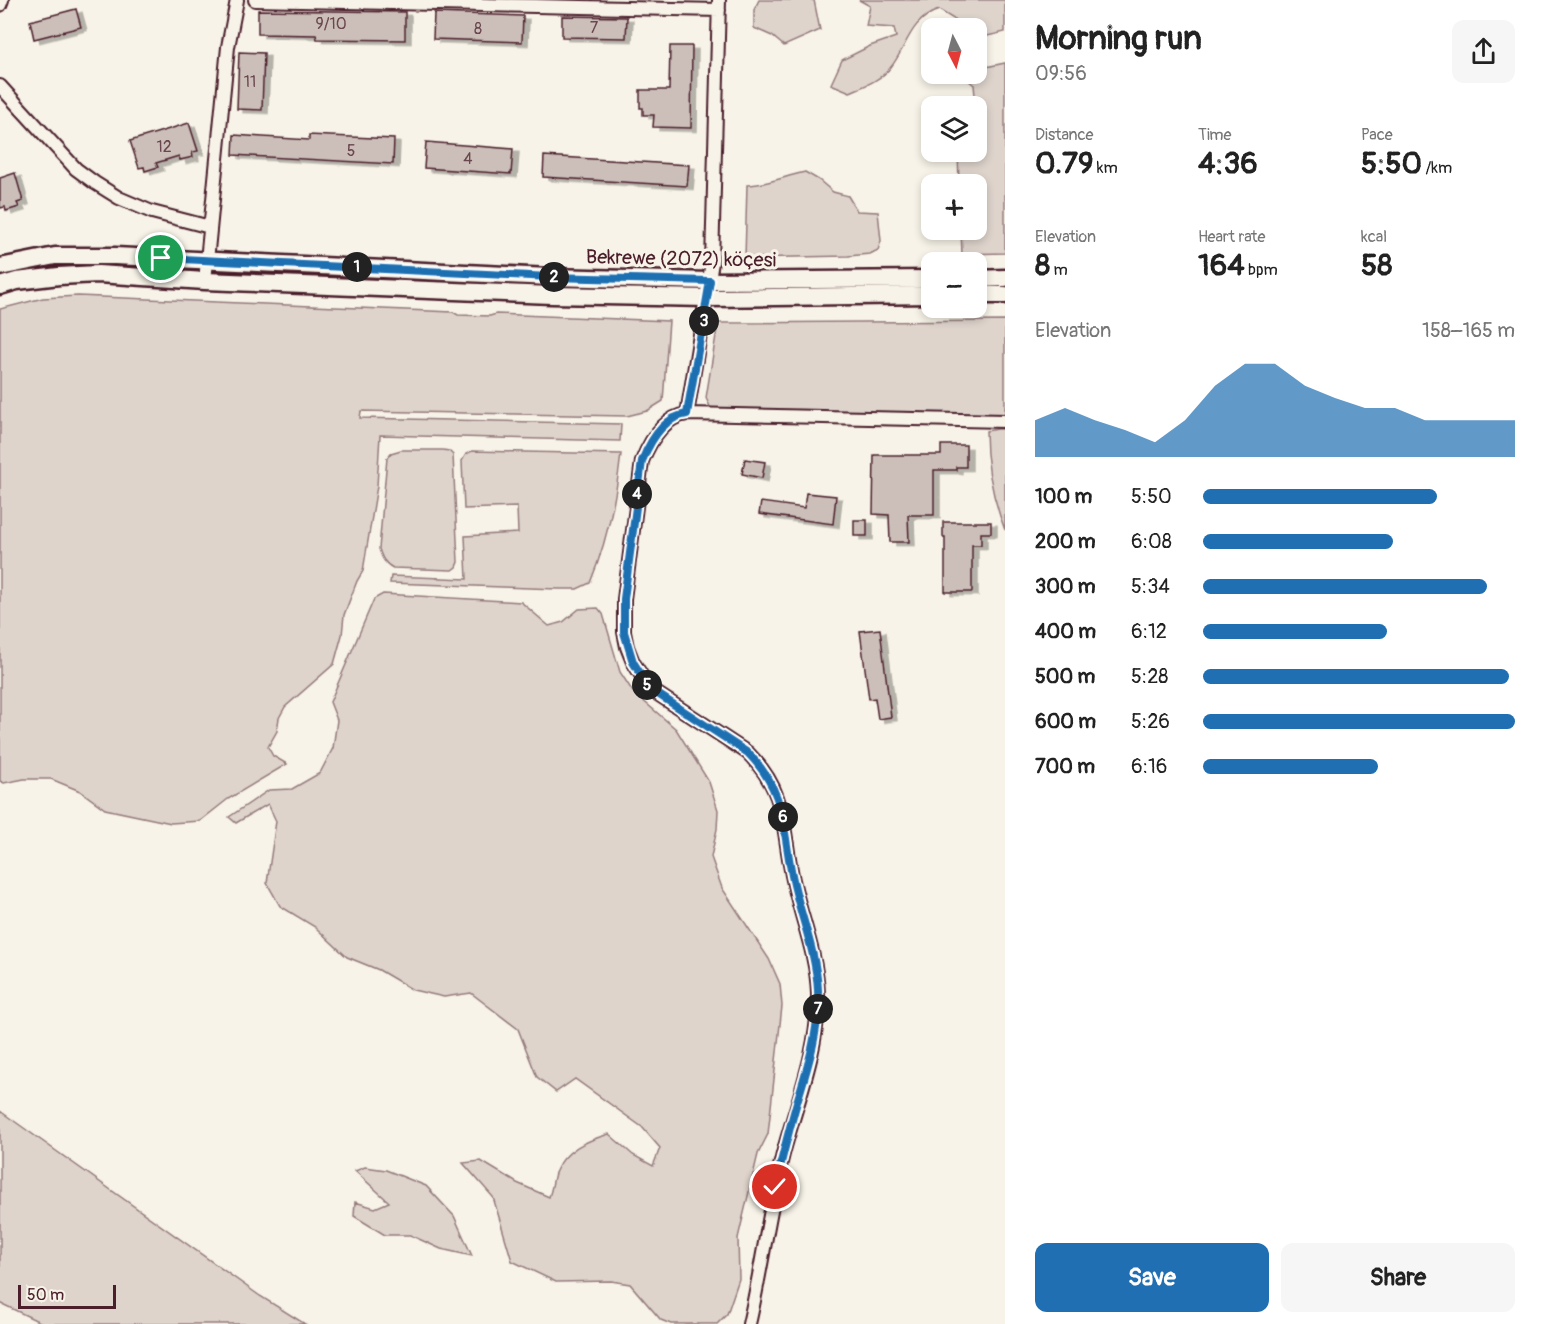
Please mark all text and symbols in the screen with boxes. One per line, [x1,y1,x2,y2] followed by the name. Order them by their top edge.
[315,14,347,34] house number: 9/10
[590,18,599,38] house number: 7
[921,18,987,84] north arrow
[921,18,987,318] map controls
[1035,18,1202,59] text: Morning run
[474,19,482,39] house number: 8
[1452,20,1515,83] button: share
[1035,61,1087,86] text: 09:56
[244,72,256,92] house number: 11
[921,96,987,162] button: layers
[1035,125,1094,145] text: Distance
[1198,125,1231,145] text: Time
[1361,125,1393,145] text: Pace
[156,137,172,157] house number: 12
[347,141,355,161] house number: 5
[1035,145,1093,182] text: 0.79
[1198,145,1258,182] text: 4:36
[1361,145,1422,182] text: 5:50
[463,149,473,169] house number: 4
[1093,158,1118,178] text: km
[1422,158,1452,178] text: /km
[921,174,987,240] button: +
[1035,227,1096,247] text: Elevation
[1198,227,1265,247] text: Heart rate
[1361,227,1387,247] text: kcal
[135,232,186,283] pin
[144,241,177,274] icon: arrive
[586,244,776,273] street label: Bekrewe (2072) köçesi
[1035,247,1050,284] text: 8
[1198,247,1245,284] text: 164
[1361,247,1392,284] text: 58
[342,252,372,282] pin: 1
[921,252,987,318] button: −
[354,257,360,277] text: 1
[1050,260,1068,280] text: m
[1245,260,1278,280] text: bpm
[539,262,569,292] pin: 2
[550,267,558,287] text: 2
[689,306,719,336] pin: 3
[700,311,708,331] text: 3
[1035,318,1111,343] text: Elevation
[1422,318,1515,343] text: 158–165 m
[622,479,652,509] pin: 4
[632,484,642,504] text: 4
[1035,484,1092,509] text: 100 m
[1131,484,1172,509] text: 5:50
[1035,529,1096,554] text: 200 m
[1131,529,1172,554] text: 6:08
[1035,574,1096,599] text: 300 m
[1131,574,1170,599] text: 5:34
[1035,619,1096,644] text: 400 m
[1131,619,1167,644] text: 6:12
[1035,664,1095,689] text: 500 m
[1131,664,1168,689] text: 5:28
[632,670,662,700] pin: 5
[643,675,651,695] text: 5
[1035,709,1096,734] text: 600 m
[1131,709,1170,734] text: 5:26
[1035,754,1095,779] text: 700 m
[1131,754,1167,779] text: 6:16
[768,802,798,832] pin: 6
[778,807,788,827] text: 6
[803,994,833,1024] pin: 7
[814,999,822,1019] text: 7
[749,1161,800,1212] pin
[758,1170,791,1203] icon: check
[1035,1243,1269,1312] button: Save
[1281,1243,1515,1312] button: Share
[18,1282,116,1310] scale bar
[27,1285,64,1305] text: 50 m

